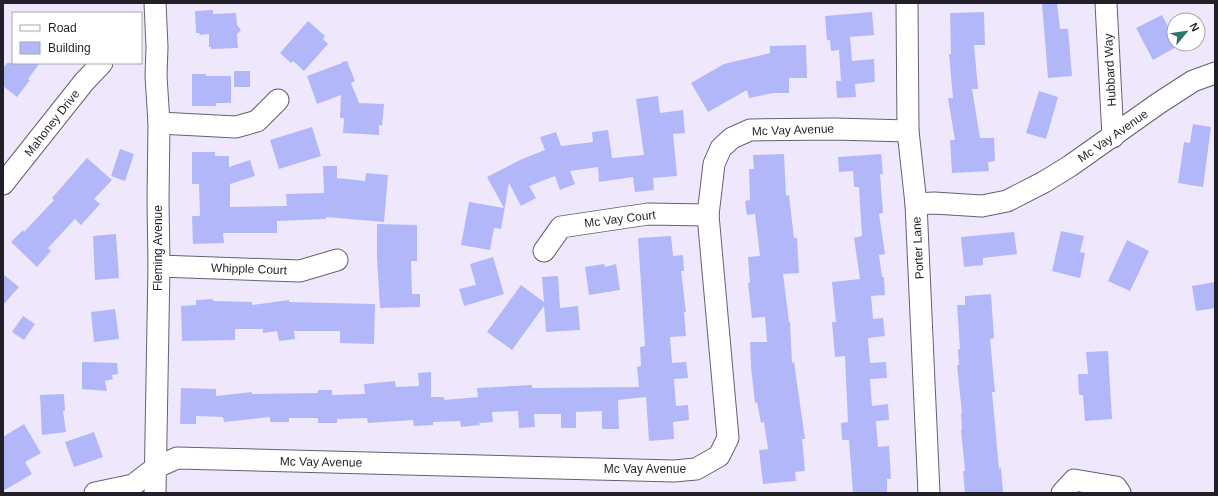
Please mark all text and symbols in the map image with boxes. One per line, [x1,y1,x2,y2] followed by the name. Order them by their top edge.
[12,12,142,64] legend
[1166,12,1206,52] north arrow
[48,21,77,35] text: Road
[1188,21,1202,34] text: N
[1101,33,1119,107] street label: Hubbard Way
[48,41,91,55] text: Building
[22,87,83,159] street label: Mahoney Drive
[1075,106,1151,165] street label: Mc Vay Avenue
[752,122,835,138] street label: Mc Vay Avenue
[151,205,165,291] street label: Fleming Avenue
[584,208,657,230] street label: Mc Vay Court
[909,216,927,280] street label: Porter Lane
[211,261,288,277] street label: Whipple Court
[280,454,363,470] street label: Mc Vay Avenue
[604,462,686,476] street label: Mc Vay Avenue

